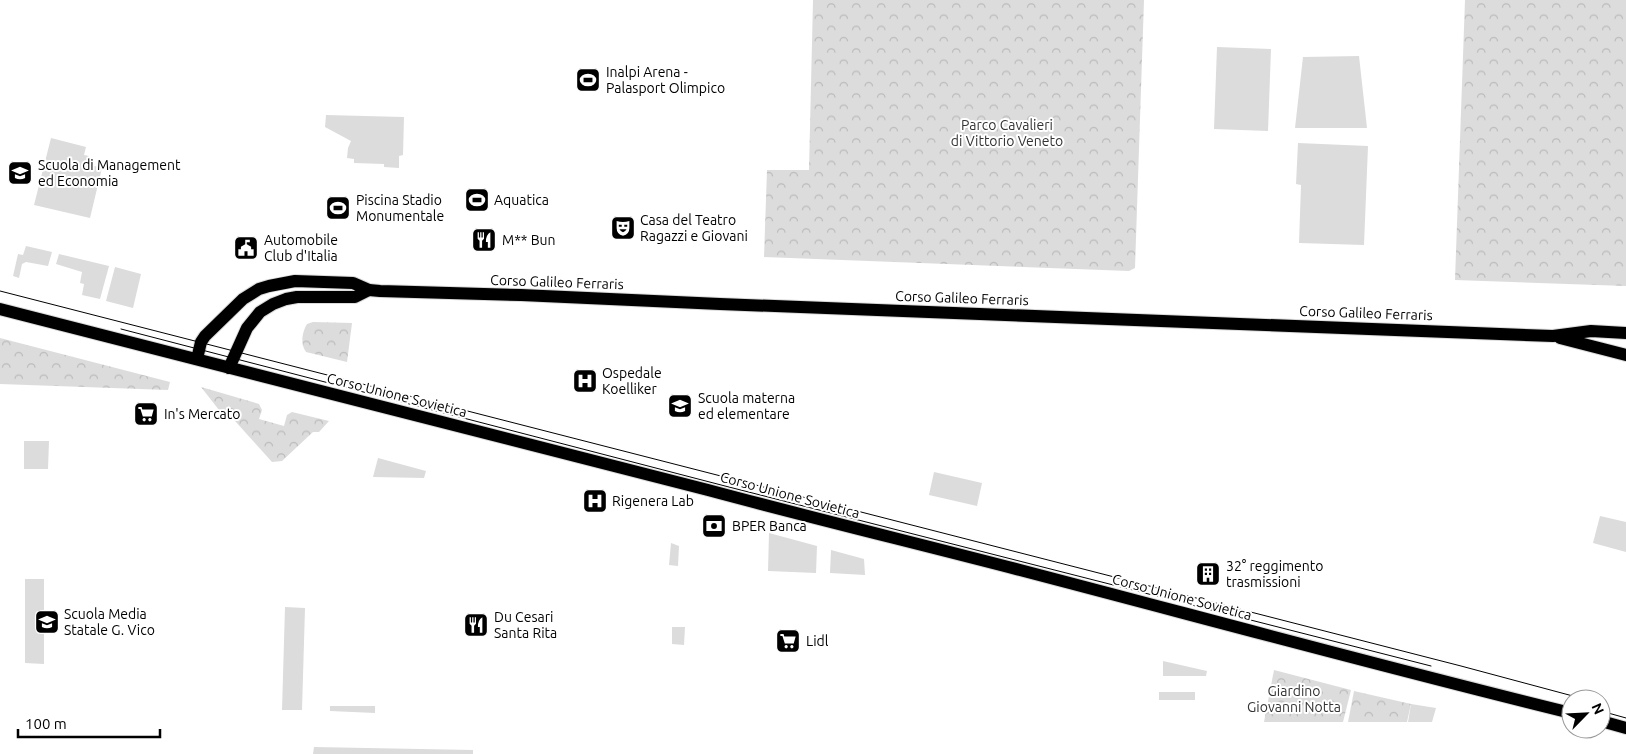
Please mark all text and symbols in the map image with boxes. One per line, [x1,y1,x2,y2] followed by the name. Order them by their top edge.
[606,64,725,96] place label: Inalpi Arena - Palasport Olimpico
[575,67,601,93] sports icon: Inalpi Arena - Palasport Olimpico
[951,117,1063,149] park label: Parco Cavalieri di Vittorio Veneto
[38,157,181,189] place label: Scuola di Management ed Economia
[7,160,33,186] school or university icon: Scuola di Management ed Economia
[464,187,490,213] sports icon: Aquatica
[356,192,444,224] place label: Piscina Stadio Monumentale
[494,192,549,208] place label: Aquatica
[325,195,351,221] sports icon: Piscina Stadio Monumentale
[640,212,748,244] place label: Casa del Teatro Ragazzi e Giovani
[610,215,636,241] theatre icon: Casa del Teatro Ragazzi e Giovani
[471,227,497,253] restaurant icon: M** Bun
[264,232,338,264] place label: Automobile Club d'Italia
[502,232,556,248] place label: M** Bun
[233,235,259,261] public building icon: Automobile Club d'Italia
[490,272,624,292] street label: Corso Galileo Ferraris
[895,288,1029,308] street label: Corso Galileo Ferraris
[1299,303,1433,323] street label: Corso Galileo Ferraris
[602,365,662,397] place label: Ospedale Koelliker
[572,368,598,394] hospital icon: Ospedale Koelliker
[325,370,469,420] street label: Corso Unione Sovietica
[698,390,795,422] place label: Scuola materna ed elementare
[667,393,693,419] school or university icon: Scuola materna ed elementare
[133,401,159,427] supermarket icon: In's Mercato
[164,406,240,422] place label: In's Mercato
[719,469,861,521] street label: Corso Unione Sovietica
[582,488,608,514] hospital icon: Rigenera Lab
[612,493,694,509] place label: Rigenera Lab
[701,513,727,539] bank icon: BPER Banca
[732,518,807,534] place label: BPER Banca
[1226,558,1324,590] place label: 32° reggimento trasmissioni
[1195,561,1221,587] building icon: 32° reggimento trasmissioni
[1111,571,1253,623] street label: Corso Unione Sovietica
[64,606,155,638] place label: Scuola Media Statale G. Vico
[34,609,60,635] school or university icon: Scuola Media Statale G. Vico
[494,609,557,641] place label: Du Cesari Santa Rita
[463,612,489,638] restaurant icon: Du Cesari Santa Rita
[775,628,801,654] supermarket icon: Lidl
[806,633,829,649] place label: Lidl
[1247,683,1341,715] park label: Giardino Giovanni Notta
[1561,689,1611,739] north arrow
[1588,701,1607,717] text: N
[18,706,160,738] scale bar
[25,715,67,732] text: 100 m

